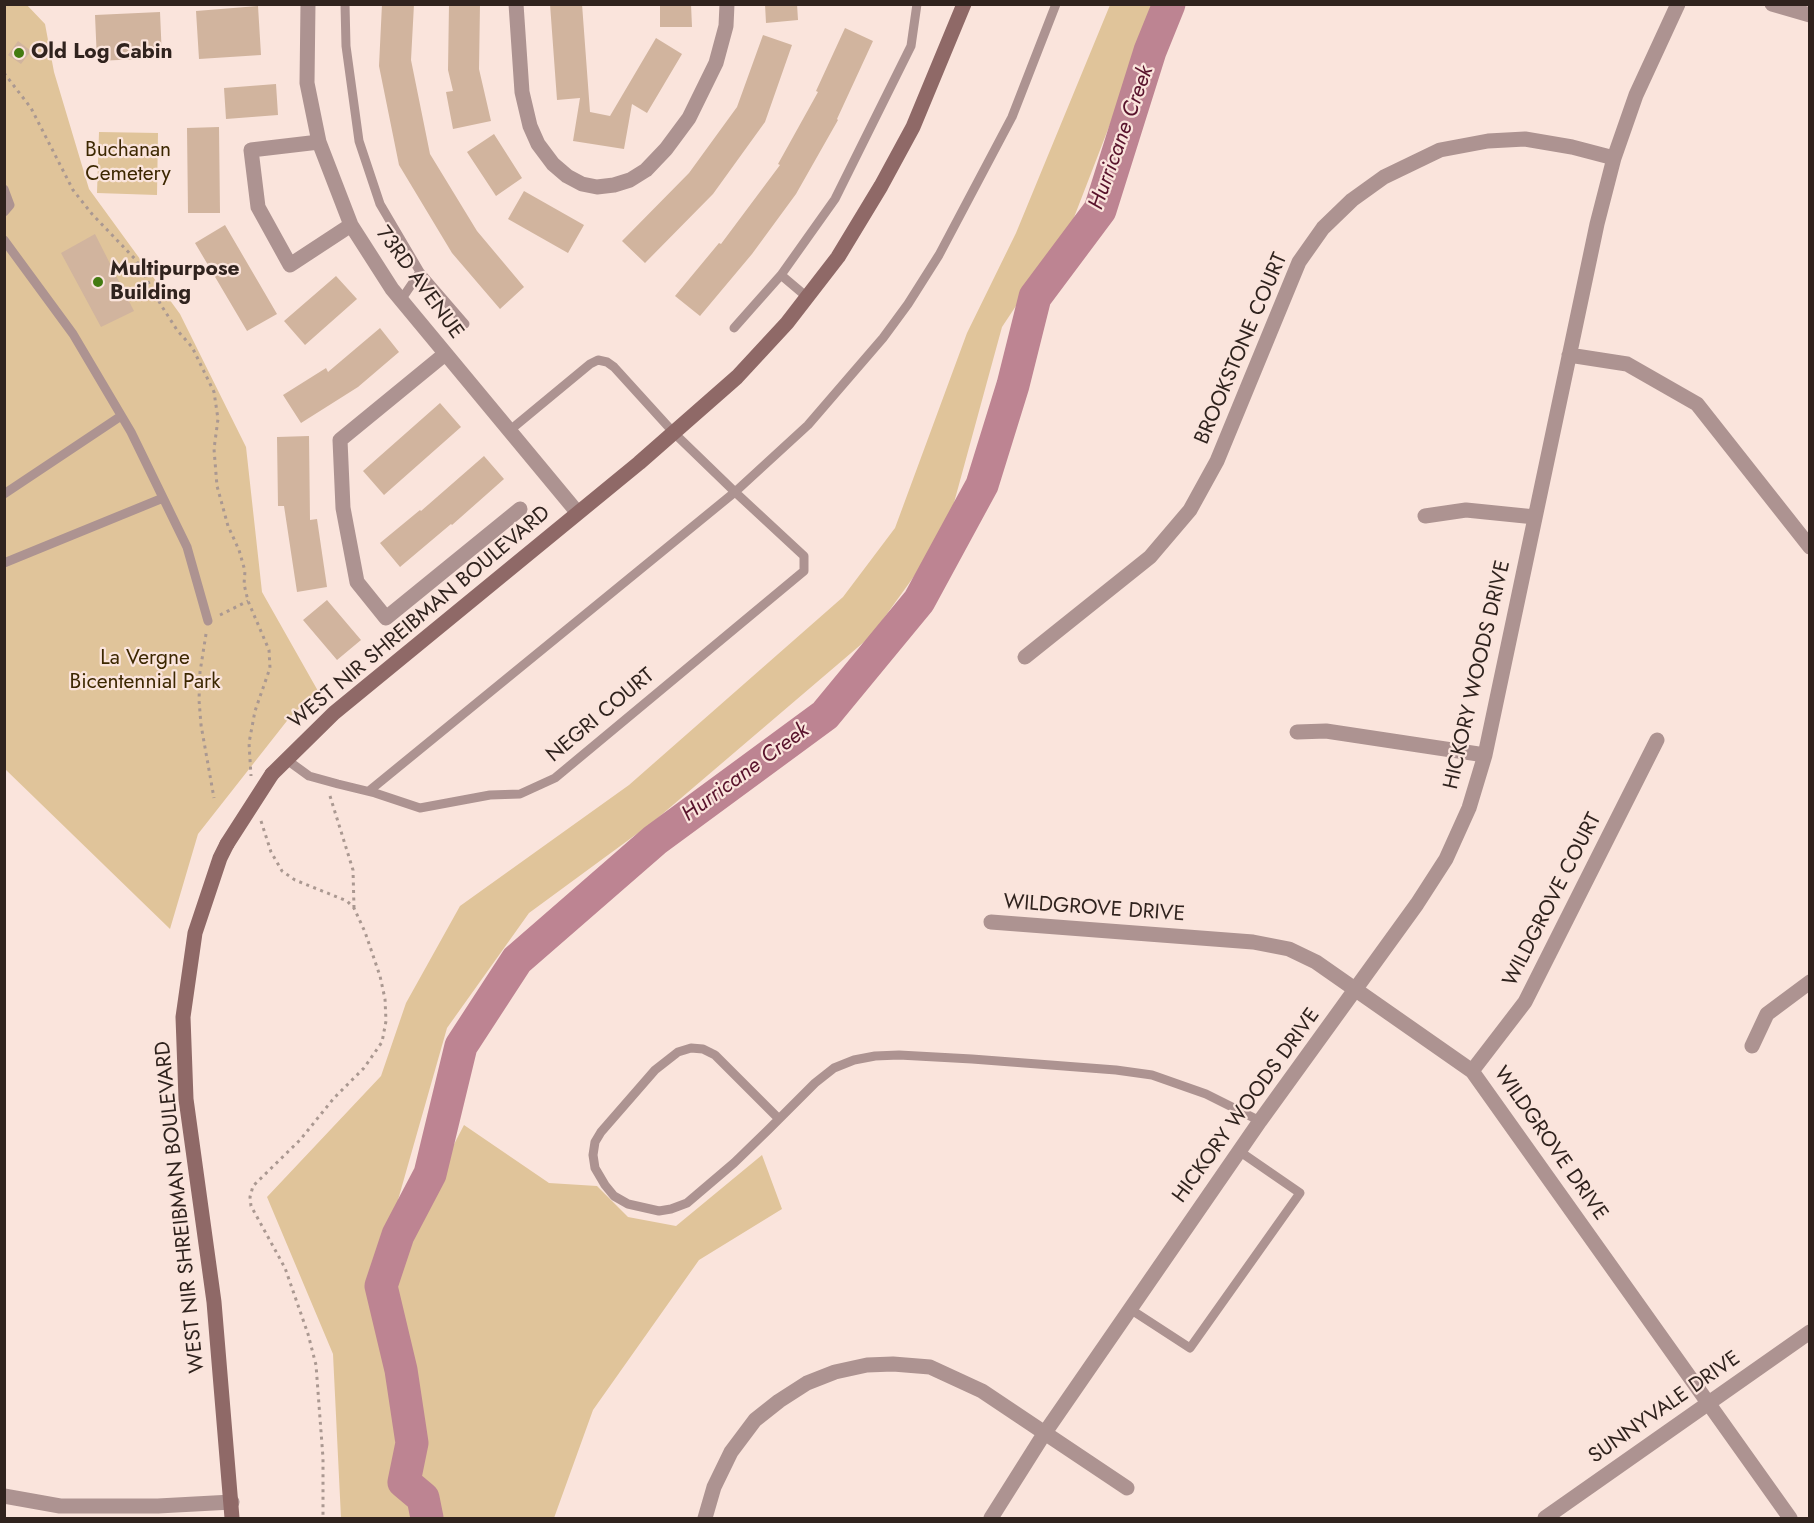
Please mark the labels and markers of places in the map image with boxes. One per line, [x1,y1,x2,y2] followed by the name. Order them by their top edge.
[31,40,173,66] place label: Old Log Cabin
[12,46,26,60] marker: Old Log Cabin
[110,257,240,307] place label: Multipurpose Building
[91,275,105,289] marker: Multipurpose Building

